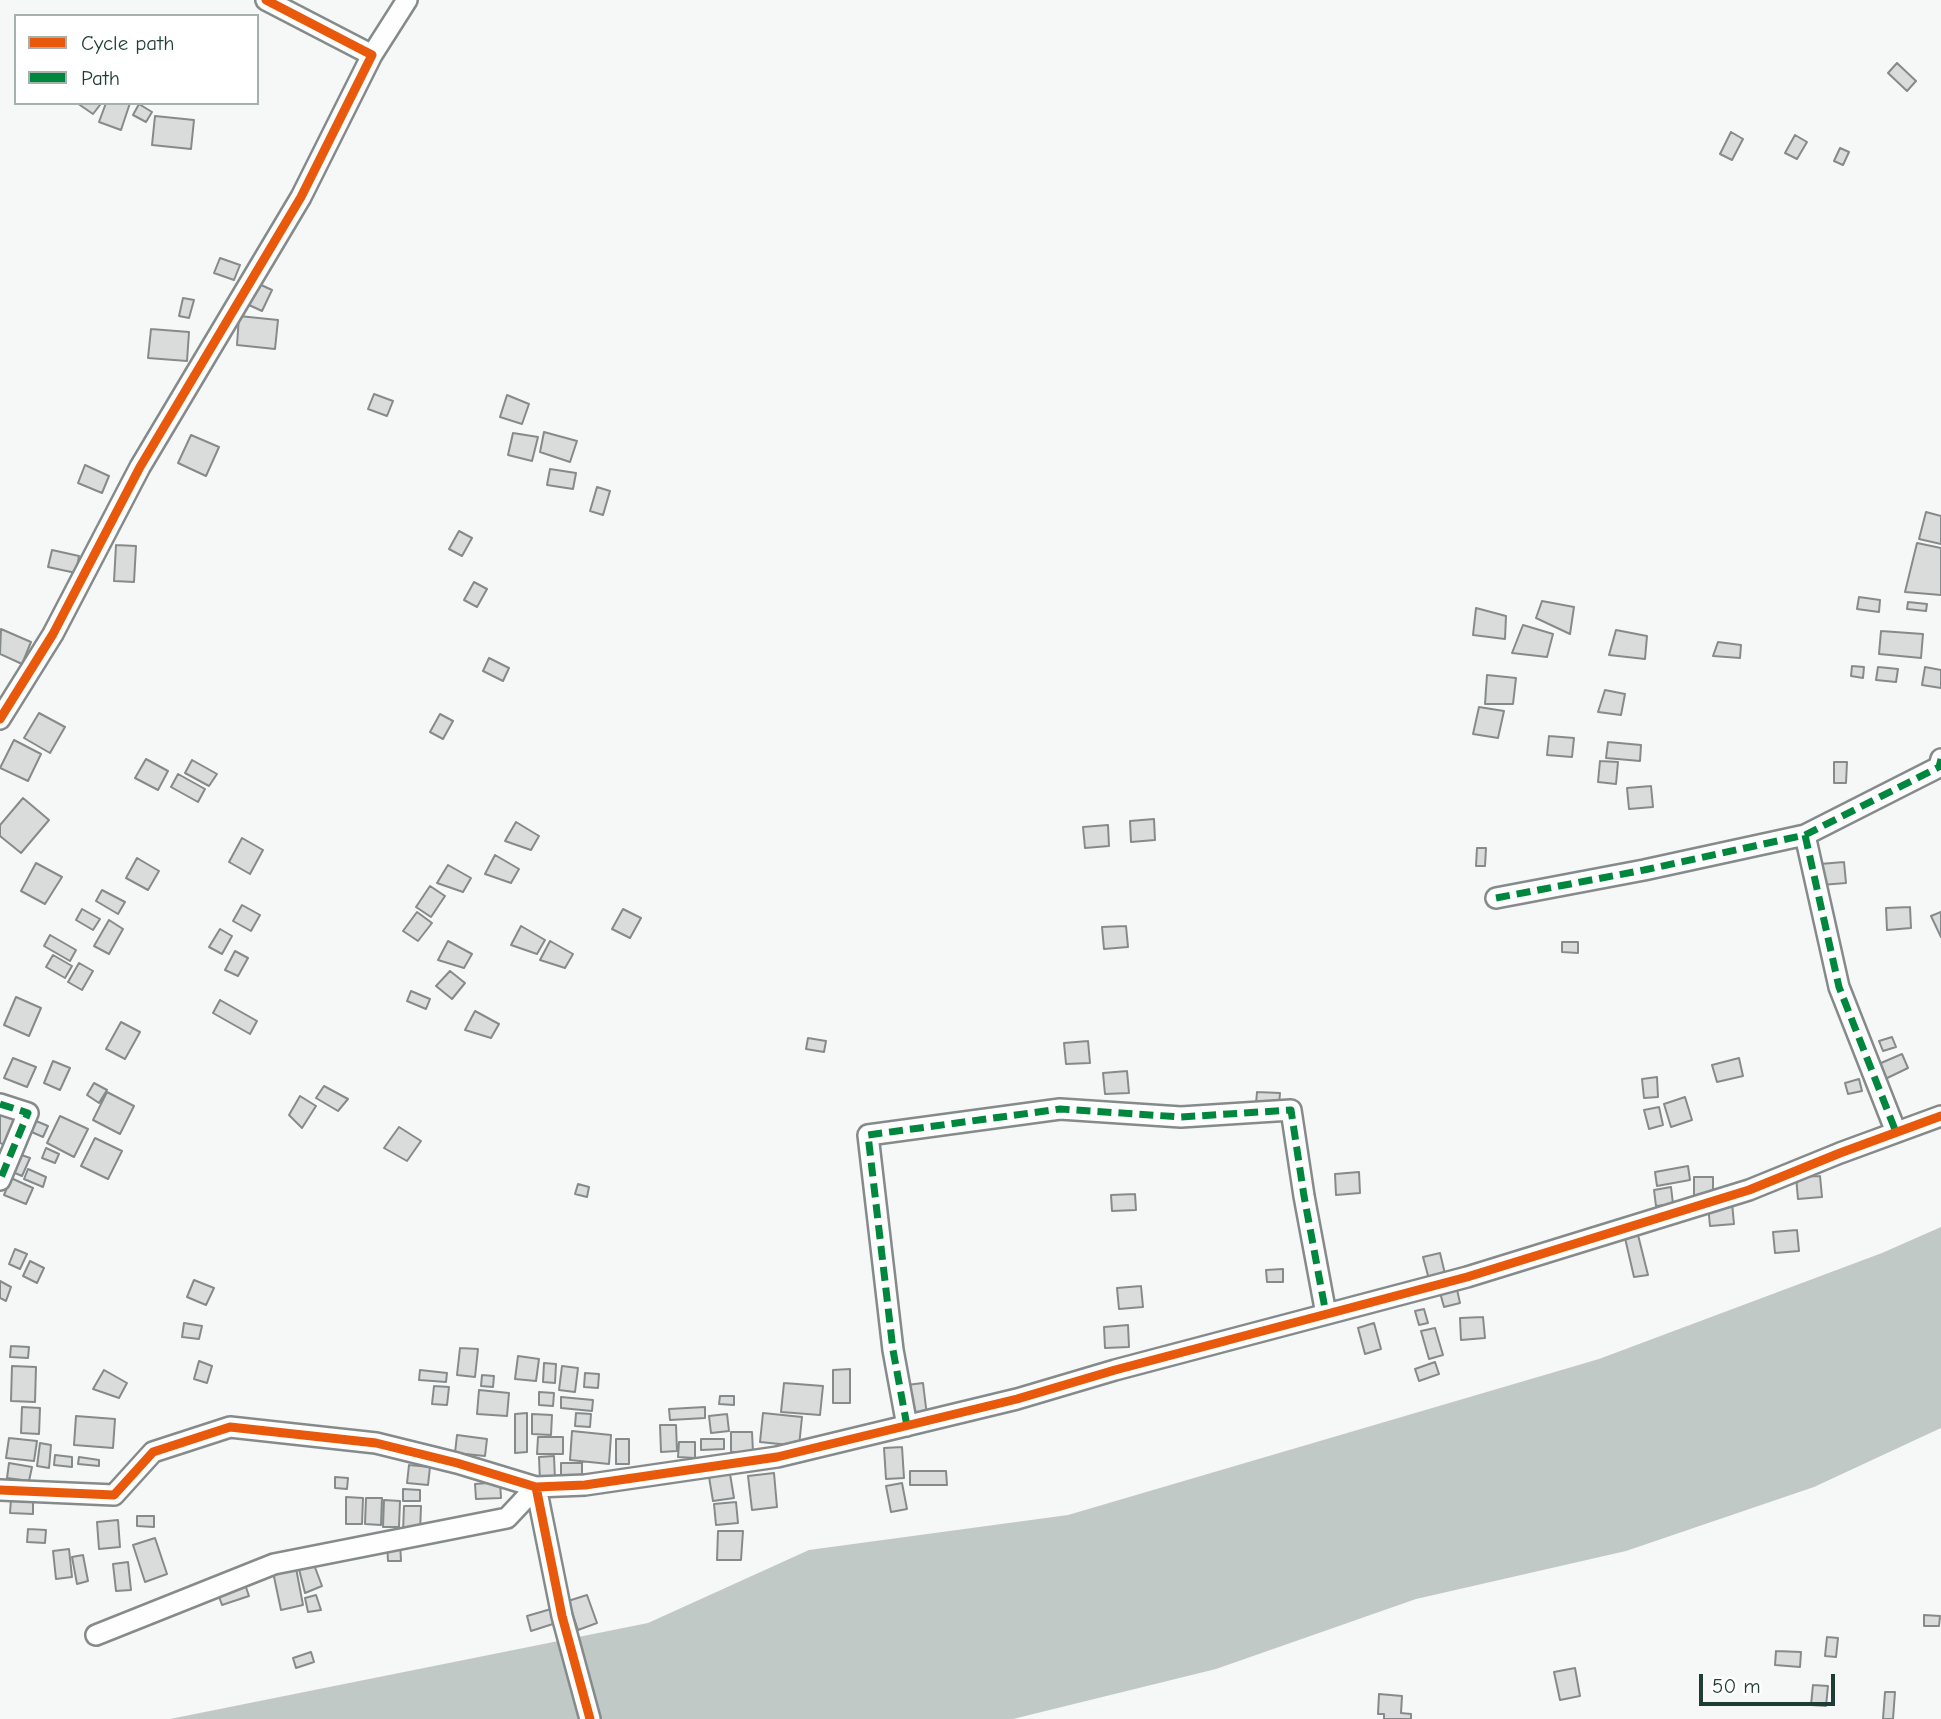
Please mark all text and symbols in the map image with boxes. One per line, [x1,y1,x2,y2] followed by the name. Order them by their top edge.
[14,14,259,105] legend
[81,31,174,55] text: Cycle path
[81,66,120,90] text: Path
[1703,1660,1840,1704] scale bar
[1712,1674,1761,1698] text: 50 m

